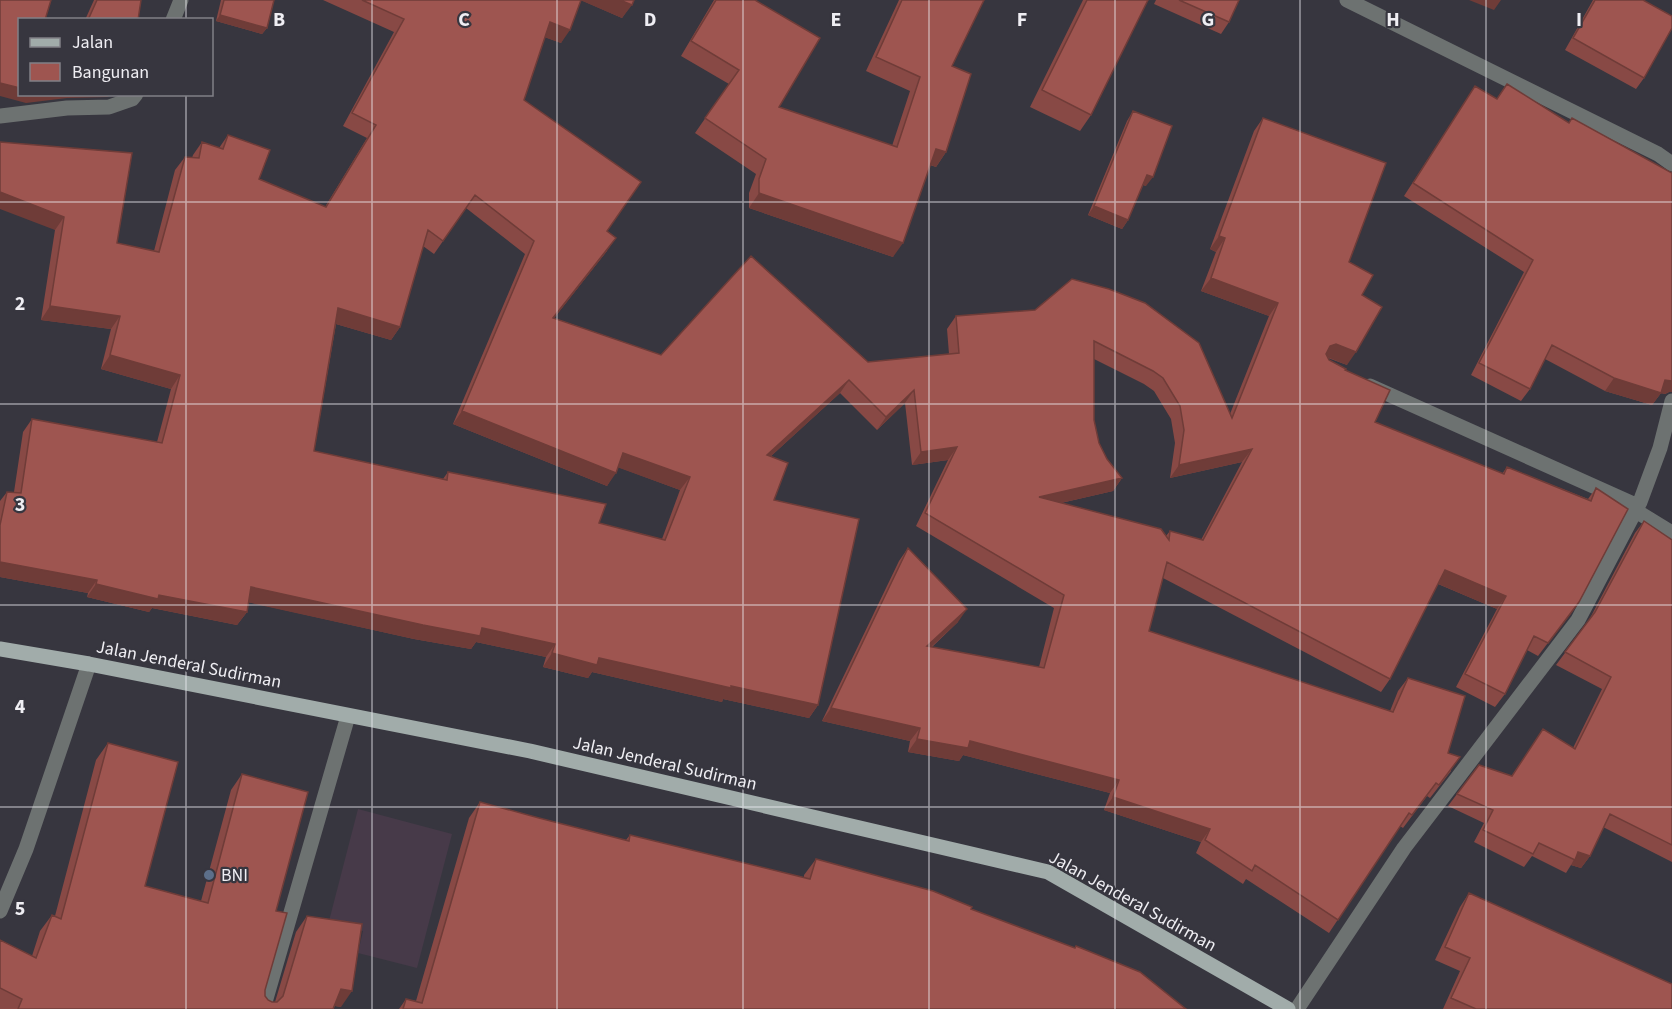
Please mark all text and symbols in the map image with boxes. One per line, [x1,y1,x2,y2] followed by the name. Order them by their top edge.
[273,6,285,34] text: B
[458,6,470,34] text: C
[644,6,656,34] text: D
[831,6,841,34] text: E
[1017,6,1027,34] text: F
[1202,6,1214,34] text: G
[1386,6,1400,34] text: H
[1576,6,1582,34] text: I
[18,18,213,96] legend
[72,30,113,55] text: Jalan
[72,60,149,85] text: Bangunan
[15,290,25,318] text: 2
[15,491,25,519] text: 3
[94,634,284,695] street label: Jalan Jenderal Sudirman
[15,693,26,721] text: 4
[570,730,759,797] street label: Jalan Jenderal Sudirman
[1044,845,1221,958] street label: Jalan Jenderal Sudirman
[221,863,248,888] place label: BNI
[202,868,216,882] marker: BNI
[15,895,25,923] text: 5

